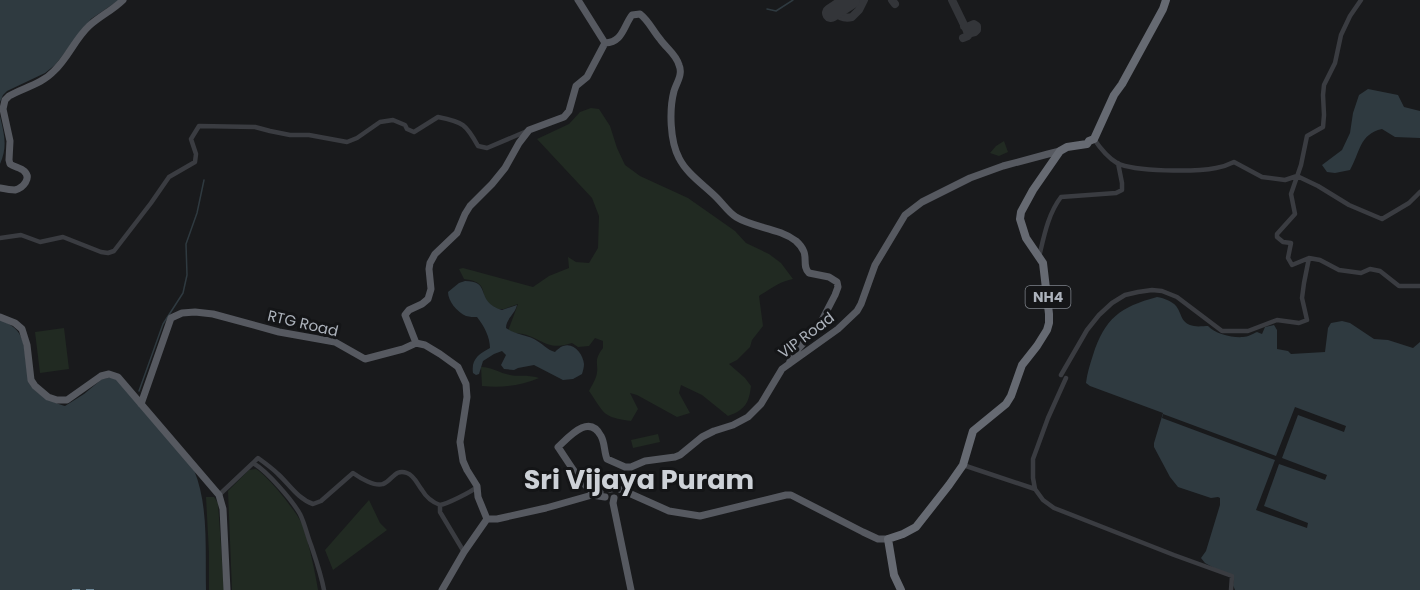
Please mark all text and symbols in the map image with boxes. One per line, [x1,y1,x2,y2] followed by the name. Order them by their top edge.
[1026,286,1070,308] road number: NH4
[266,305,340,341] street label: RTG Road
[774,307,838,363] street label: VIP Road
[524,461,754,498] district label: Sri Vijaya Puram

